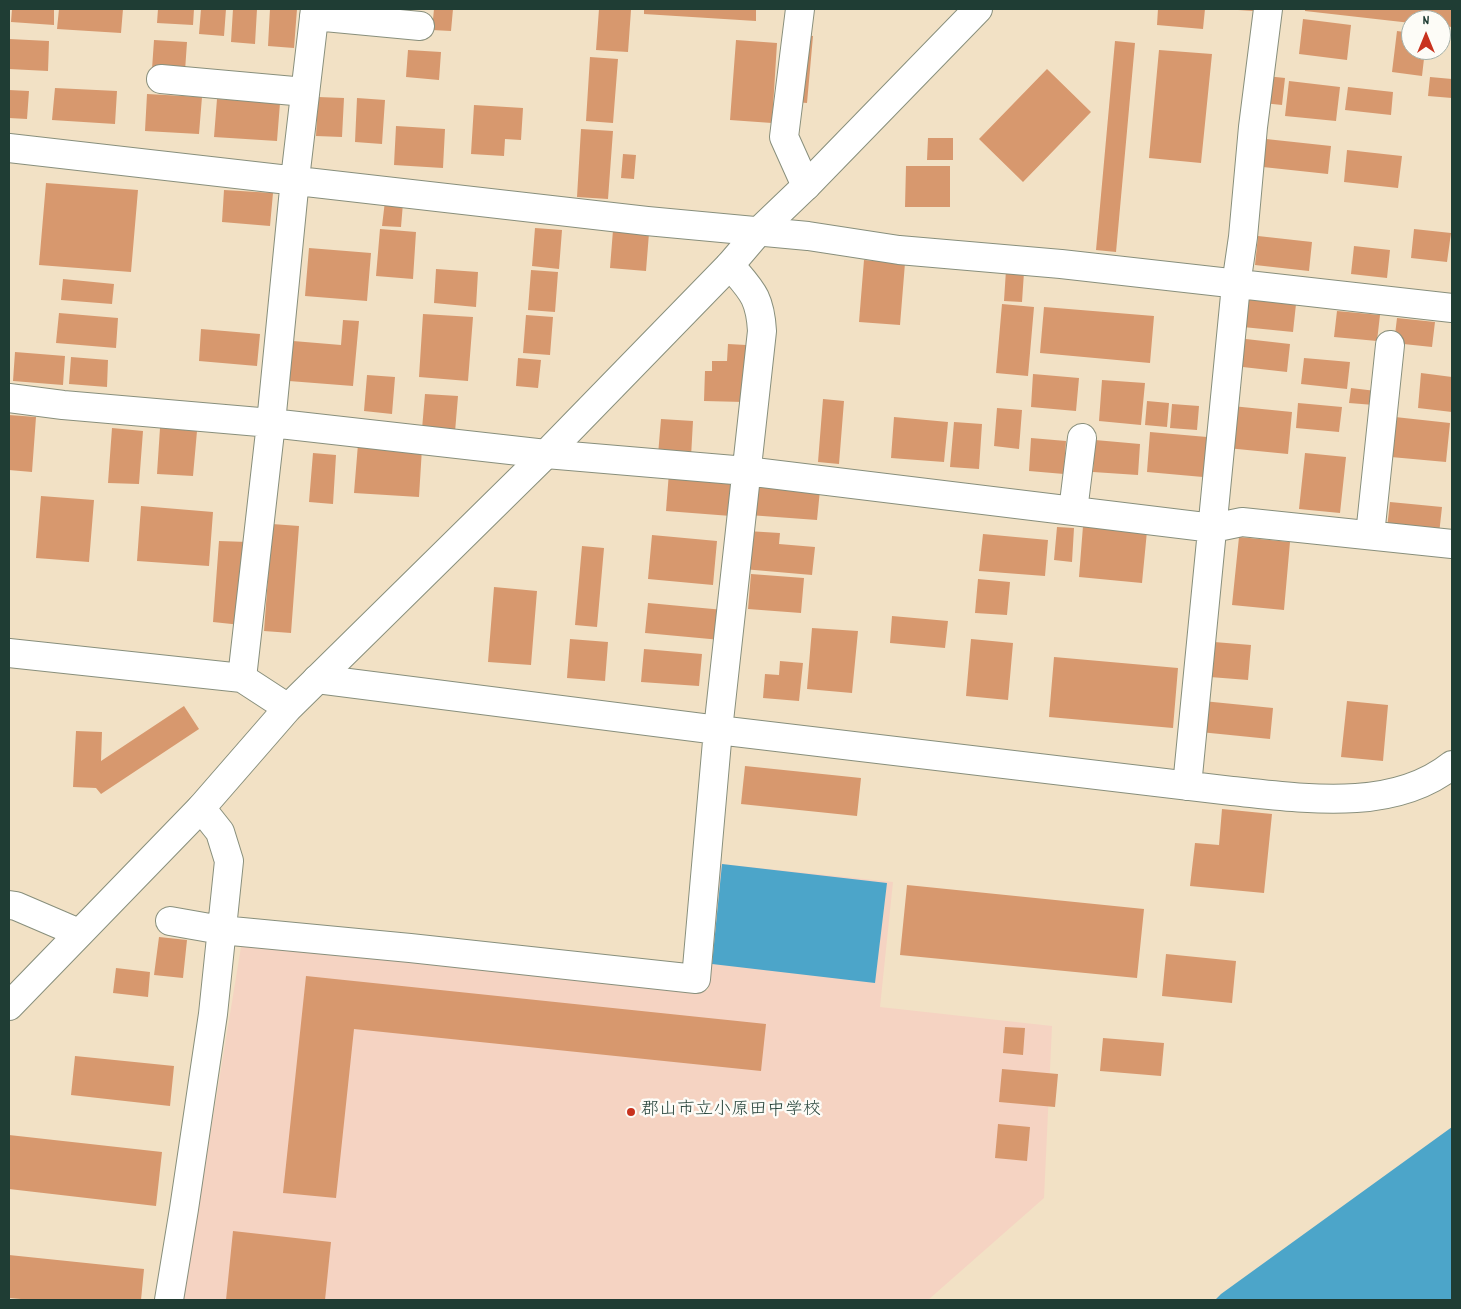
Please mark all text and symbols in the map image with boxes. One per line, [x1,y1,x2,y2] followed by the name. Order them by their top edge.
[1401,10,1451,60] north arrow
[1423,11,1429,31] text: N
[641,1101,821,1123] place label: 郡山市立小原田中学校
[625,1106,637,1118] marker: 郡山市立小原田中学校

